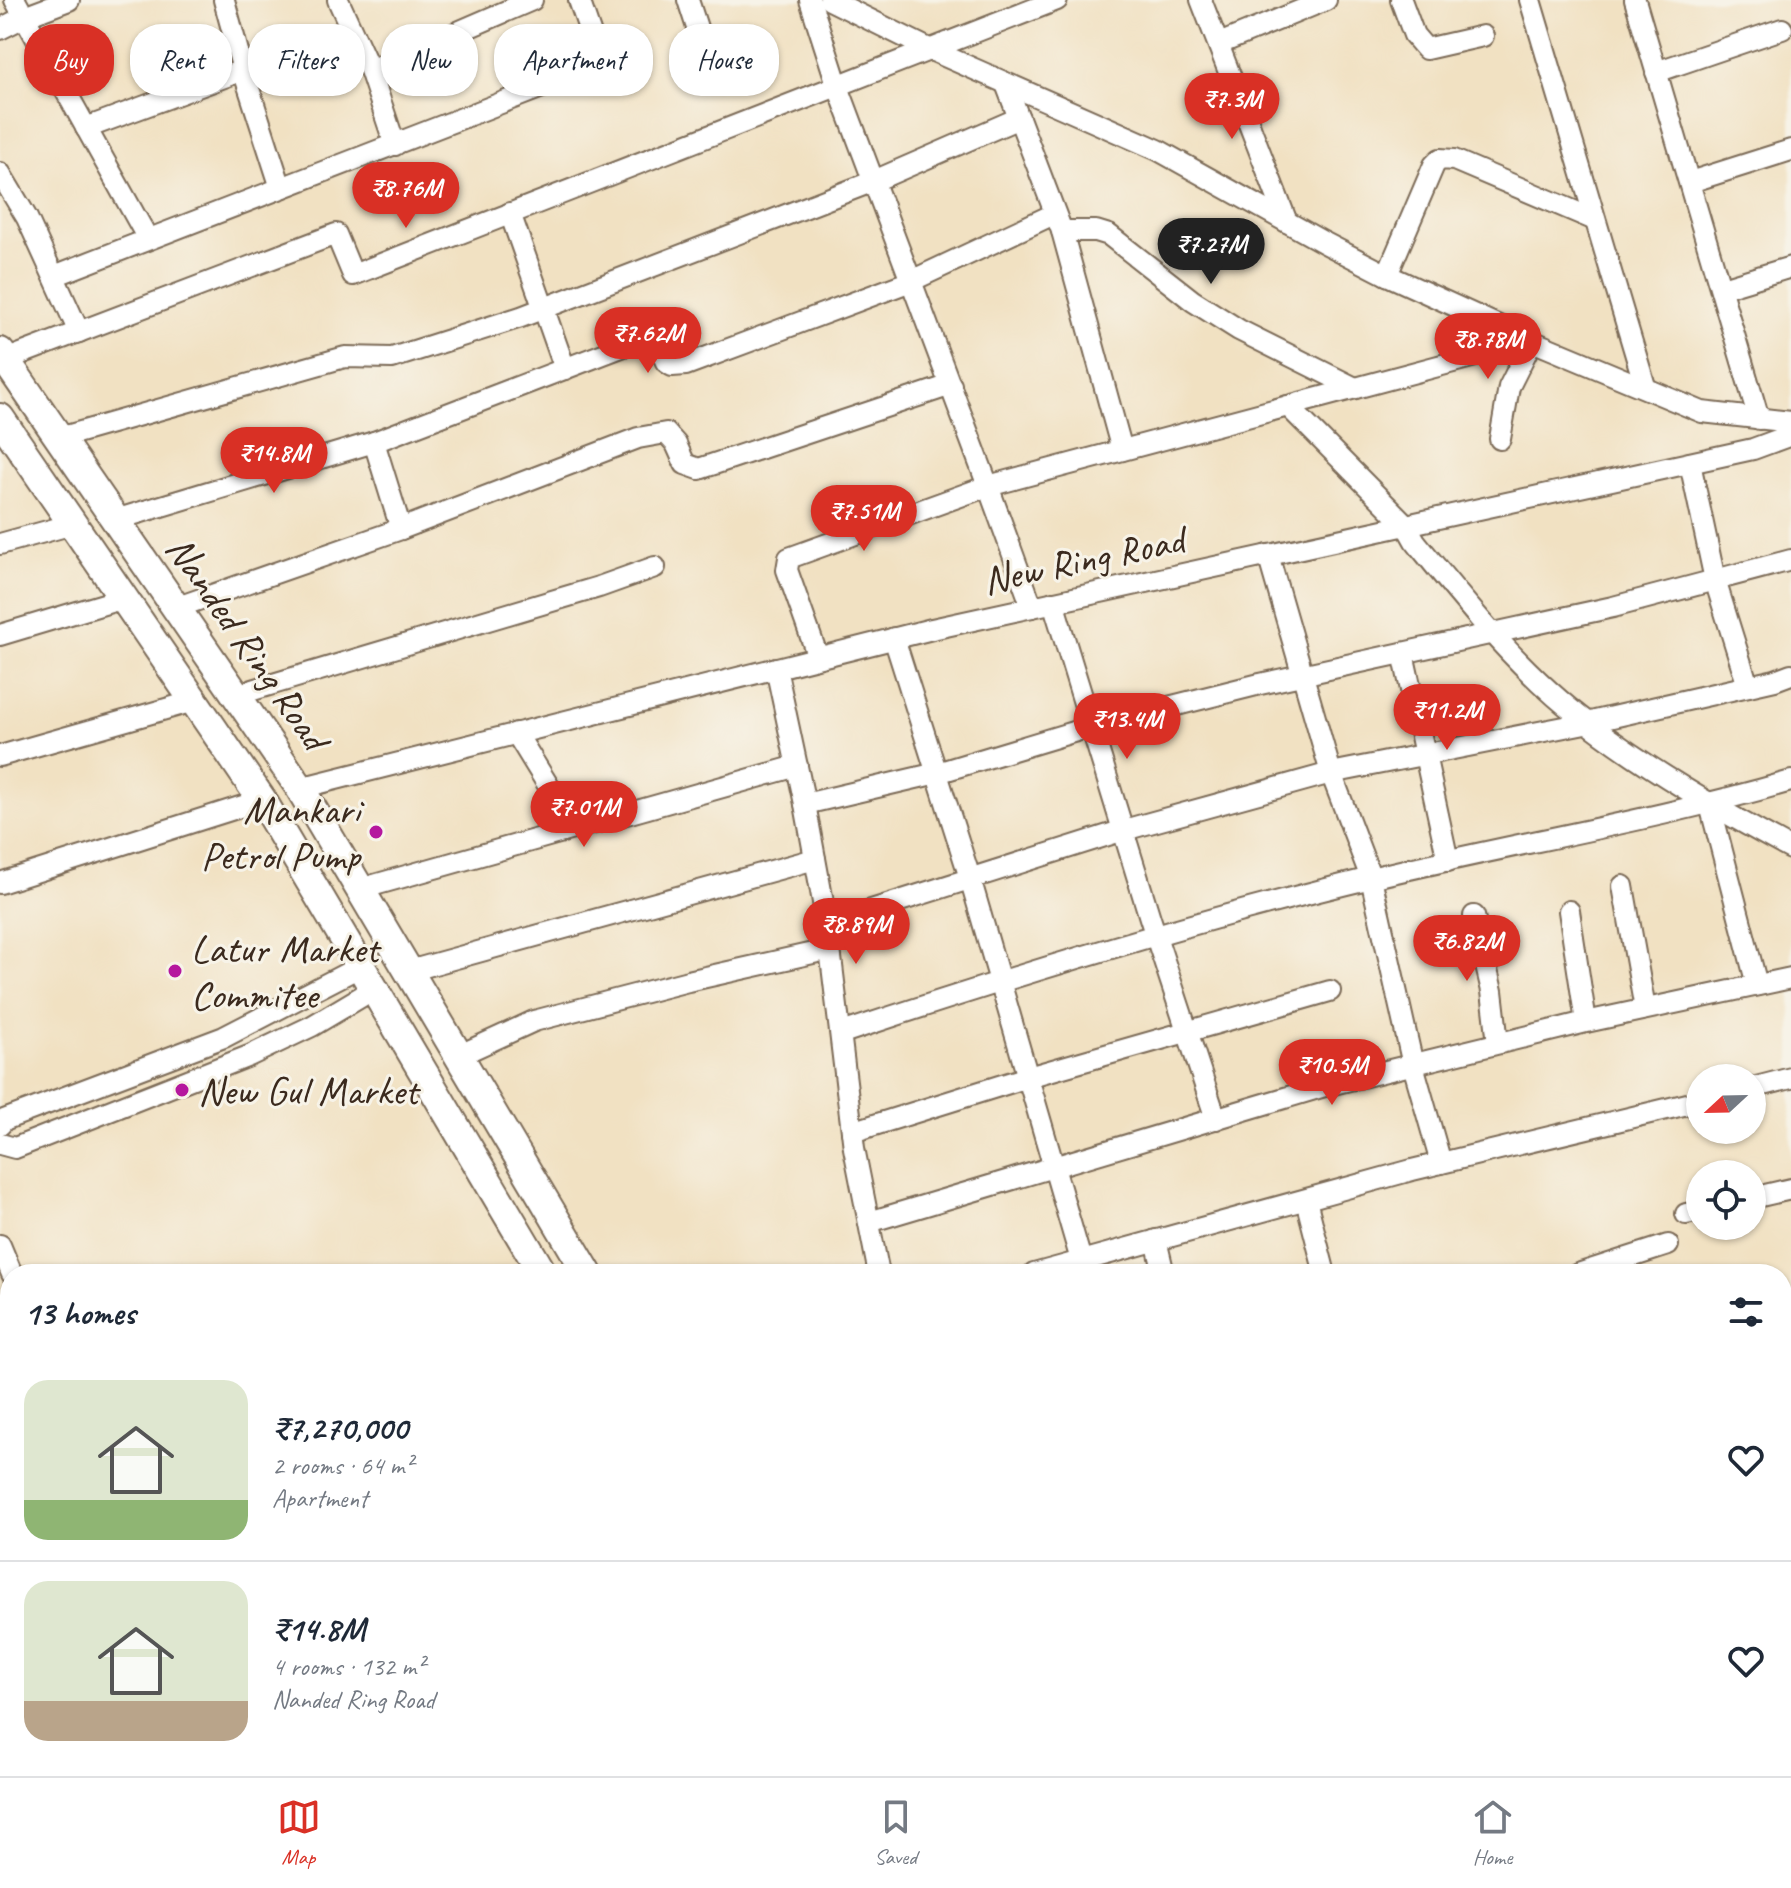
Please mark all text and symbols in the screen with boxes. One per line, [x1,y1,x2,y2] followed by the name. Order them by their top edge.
[24,24,114,96] chip: Buy
[130,24,232,96] chip: Rent
[248,24,365,96] chip: Filters
[381,24,478,96] chip: New
[494,24,653,96] chip: Apartment
[669,24,779,96] chip: House
[1176,73,1288,141] pin: ₹7.3M
[1202,82,1262,115] text: ₹7.3M
[341,162,471,230] pin: ₹8.76M
[370,171,442,204] text: ₹8.76M
[1146,218,1276,286] pin: ₹7.27M
[1176,227,1246,260] text: ₹7.27M
[583,307,713,375] pin: ₹7.62M
[1423,313,1553,381] pin: ₹8.78M
[612,316,684,349] text: ₹7.62M
[1453,322,1523,355] text: ₹8.78M
[209,427,339,495] pin: ₹14.8M
[239,436,309,469] text: ₹14.8M
[799,485,929,553] pin: ₹7.51M
[829,494,899,527] text: ₹7.51M
[978,513,1194,606] street label: New Ring Road
[155,526,342,764] street label: Nanded Ring Road
[1382,684,1512,752] pin: ₹11.2M
[1062,693,1192,761] pin: ₹13.4M
[1412,693,1482,726] text: ₹11.2M
[1092,702,1162,735] text: ₹13.4M
[519,781,649,849] pin: ₹7.01M
[201,785,365,881] place label: Mankari Petrol Pump
[549,790,619,823] text: ₹7.01M
[367,823,385,841] marker: Mankari Petrol Pump
[791,898,921,966] pin: ₹8.89M
[821,907,891,940] text: ₹8.89M
[1402,915,1532,983] pin: ₹6.82M
[191,924,382,1020] place label: Latur Market Commitee
[1431,924,1503,957] text: ₹6.82M
[166,962,184,980] marker: Latur Market Commitee
[1267,1039,1397,1107] pin: ₹10.5M
[1297,1048,1367,1081] text: ₹10.5M
[1686,1064,1766,1144] north arrow
[1686,1064,1766,1240] map controls
[198,1066,421,1116] place label: New Gul Market
[173,1081,191,1099] marker: New Gul Market
[1686,1160,1766,1240] button: locate
[1724,1290,1768,1334] icon: filters
[24,1291,135,1334] text: 13 homes
[272,1406,408,1449] text: ₹7,270,000
[88,1412,184,1508] icon: home
[1724,1438,1768,1482] icon: heart
[272,1449,413,1482] text: 2 rooms · 64 m²
[272,1482,368,1515] text: Apartment
[272,1607,365,1650] text: ₹14.8M
[88,1613,184,1709] icon: home
[1724,1639,1768,1683] icon: heart
[272,1650,424,1683] text: 4 rooms · 132 m²
[272,1683,435,1716] text: Nanded Ring Road
[277,1795,321,1871] tab: Map
[874,1795,918,1871] tab: Saved
[1471,1795,1515,1871] tab: Home

